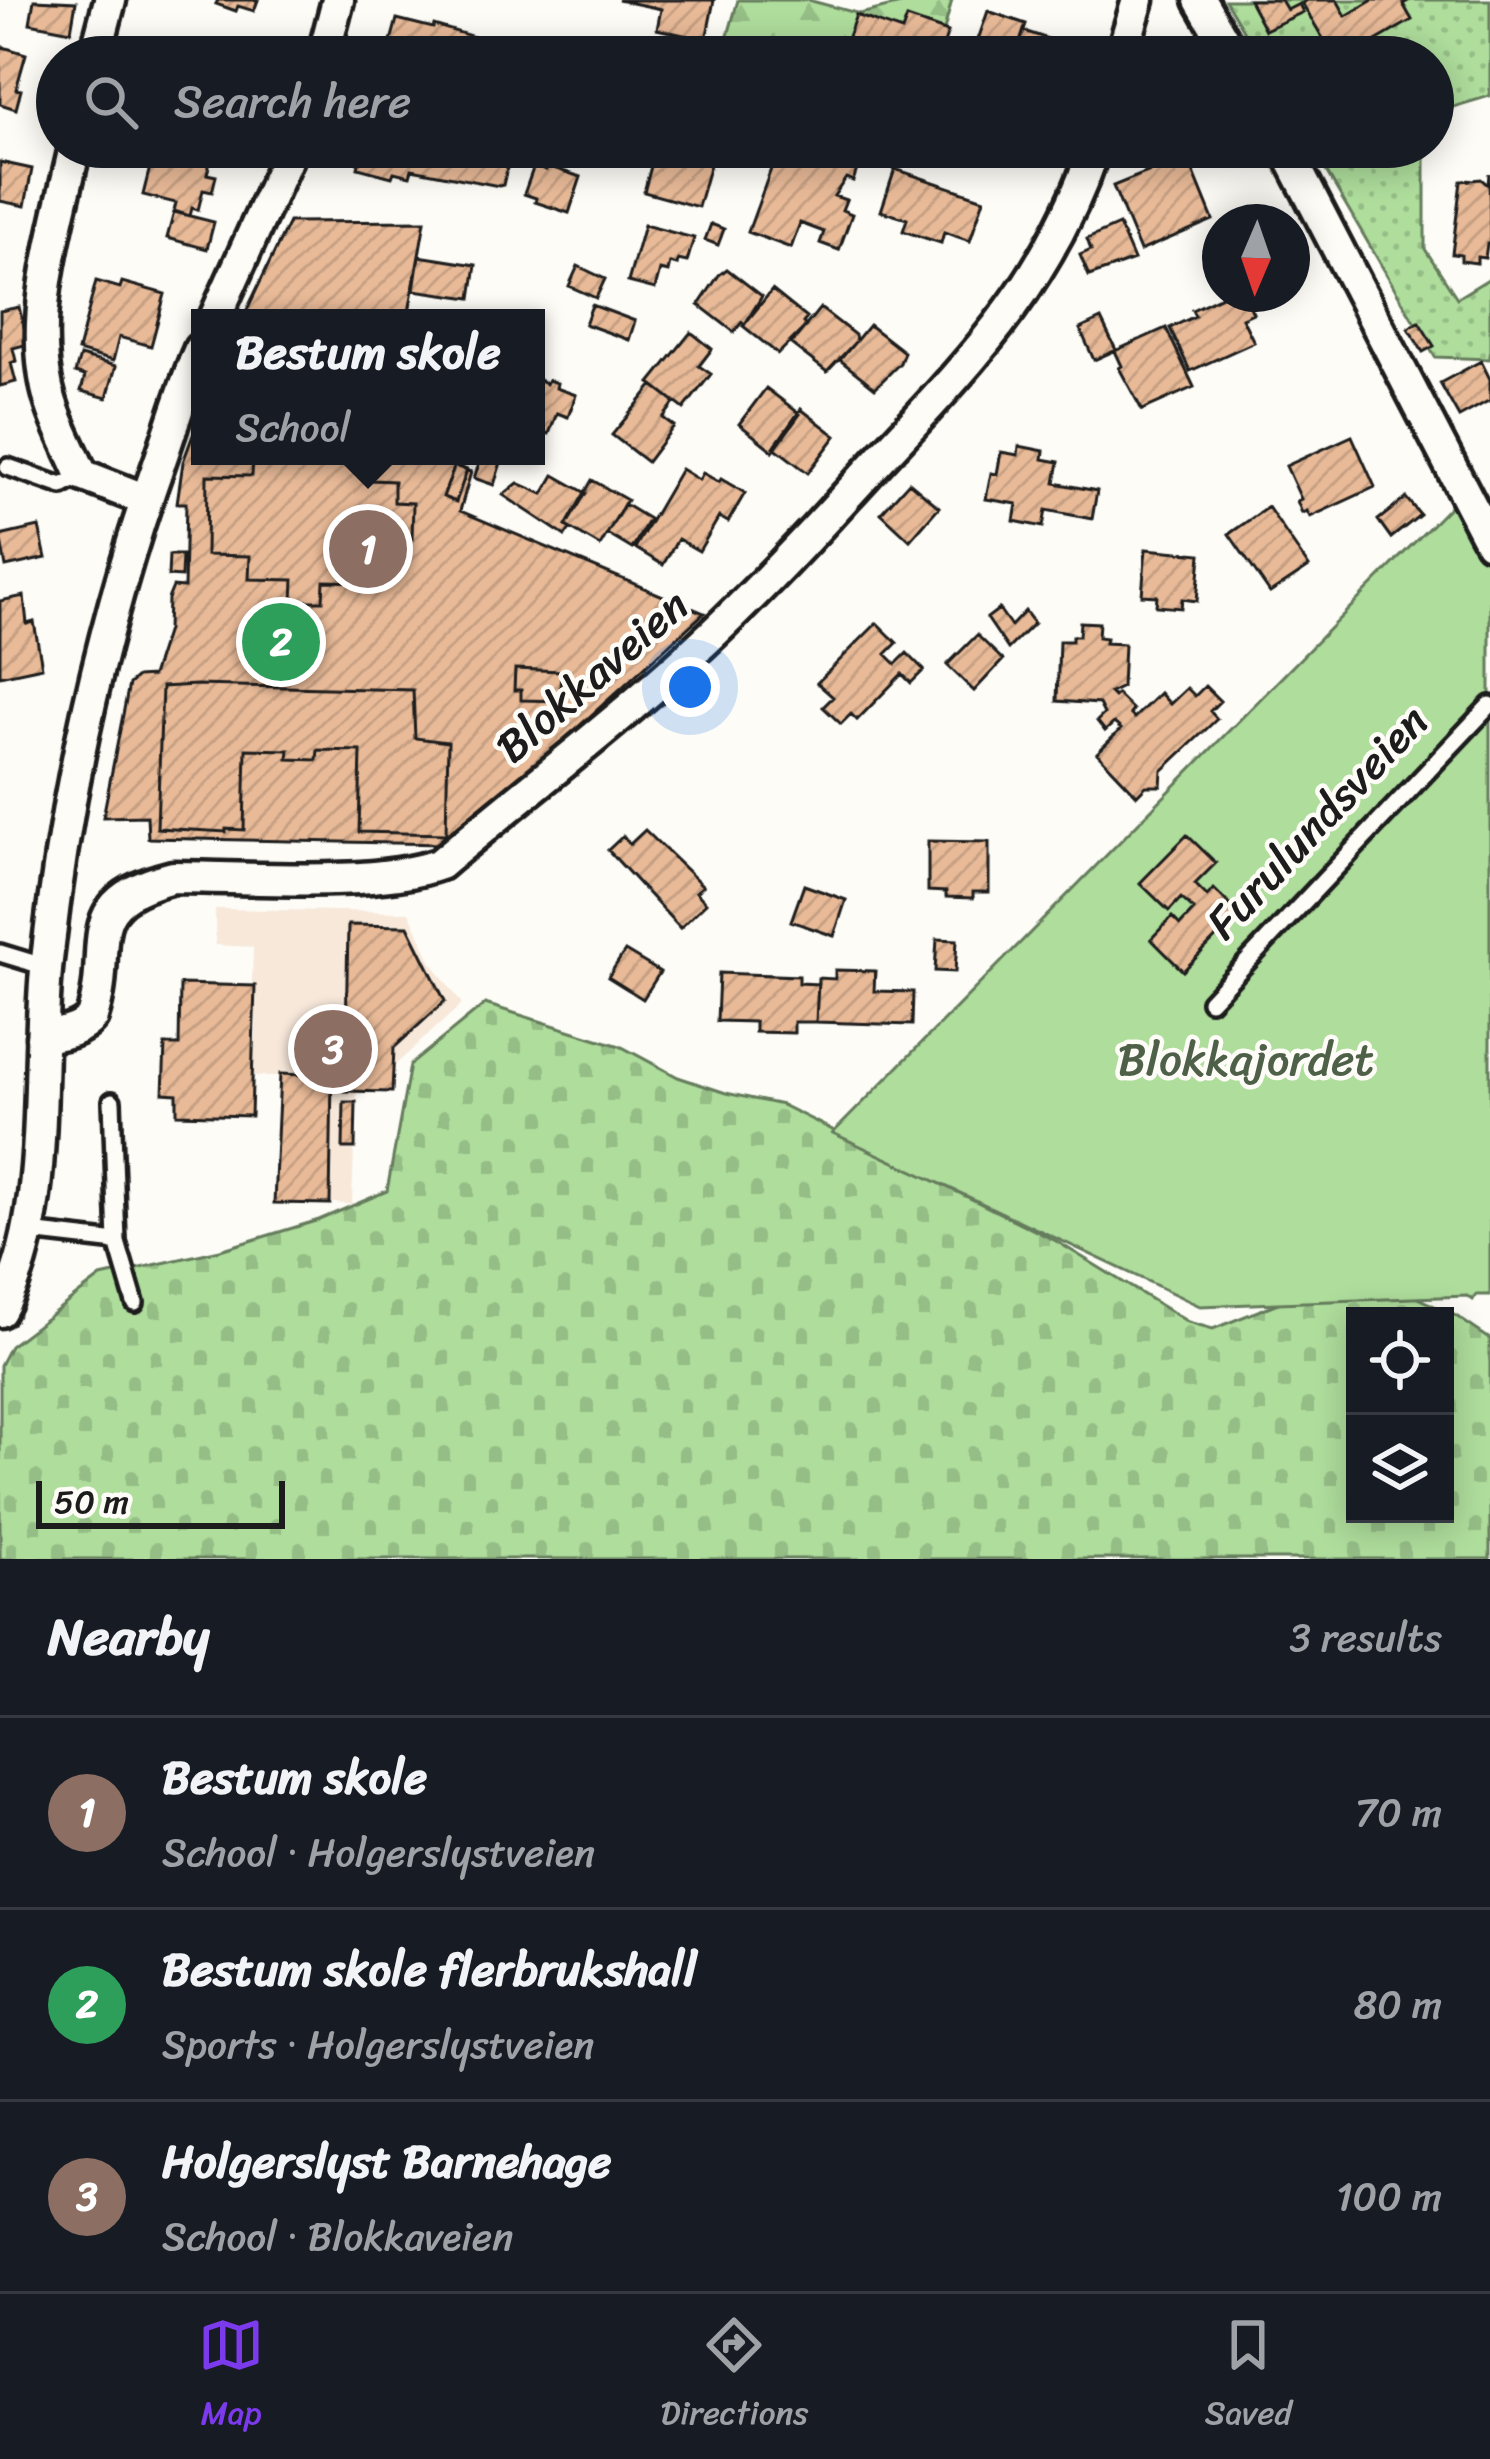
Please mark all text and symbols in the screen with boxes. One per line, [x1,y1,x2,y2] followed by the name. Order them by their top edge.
[36,36,1454,168] search box
[174,62,411,142] text: Search here
[78,69,144,135] icon: search
[1202,204,1310,312] north arrow
[191,309,545,465] popup
[235,313,501,393] text: Bestum skole
[235,393,351,462] text: School
[329,504,407,594] pin: 1
[476,568,708,784] street label: Blokkaveien
[242,597,320,687] pin: 2
[660,657,720,717] your location
[1186,685,1448,959] street label: Furulundsveien
[294,1004,372,1094] pin: 3
[1118,1020,1374,1100] park label: Blokkajordet
[1346,1307,1454,1523] map controls
[1346,1307,1454,1415] button: locate
[1346,1415,1454,1523] button: layers
[54,1473,129,1531] text: 50 m
[36,1475,285,1528] scale bar
[48,1592,209,1682] text: Nearby
[1289,1603,1442,1672] text: 3 results
[162,1738,427,1818] text: Bestum skole
[79,1778,95,1847] text: 1
[1355,1778,1442,1847] text: 70 m
[162,1818,595,1887] text: School · Holgerslystveien
[162,1930,697,2010] text: Bestum skole flerbrukshall
[76,1970,98,2039] text: 2
[1354,1970,1442,2039] text: 80 m
[162,2010,594,2079] text: Sports · Holgerslystveien
[162,2122,611,2202] text: Holgerslyst Barnehage
[76,2162,98,2231] text: 3
[1336,2162,1442,2231] text: 100 m
[162,2202,513,2271] text: School · Blokkaveien
[198,2312,264,2442] tab: Map
[661,2312,808,2442] tab: Directions
[1205,2312,1292,2442] tab: Saved

